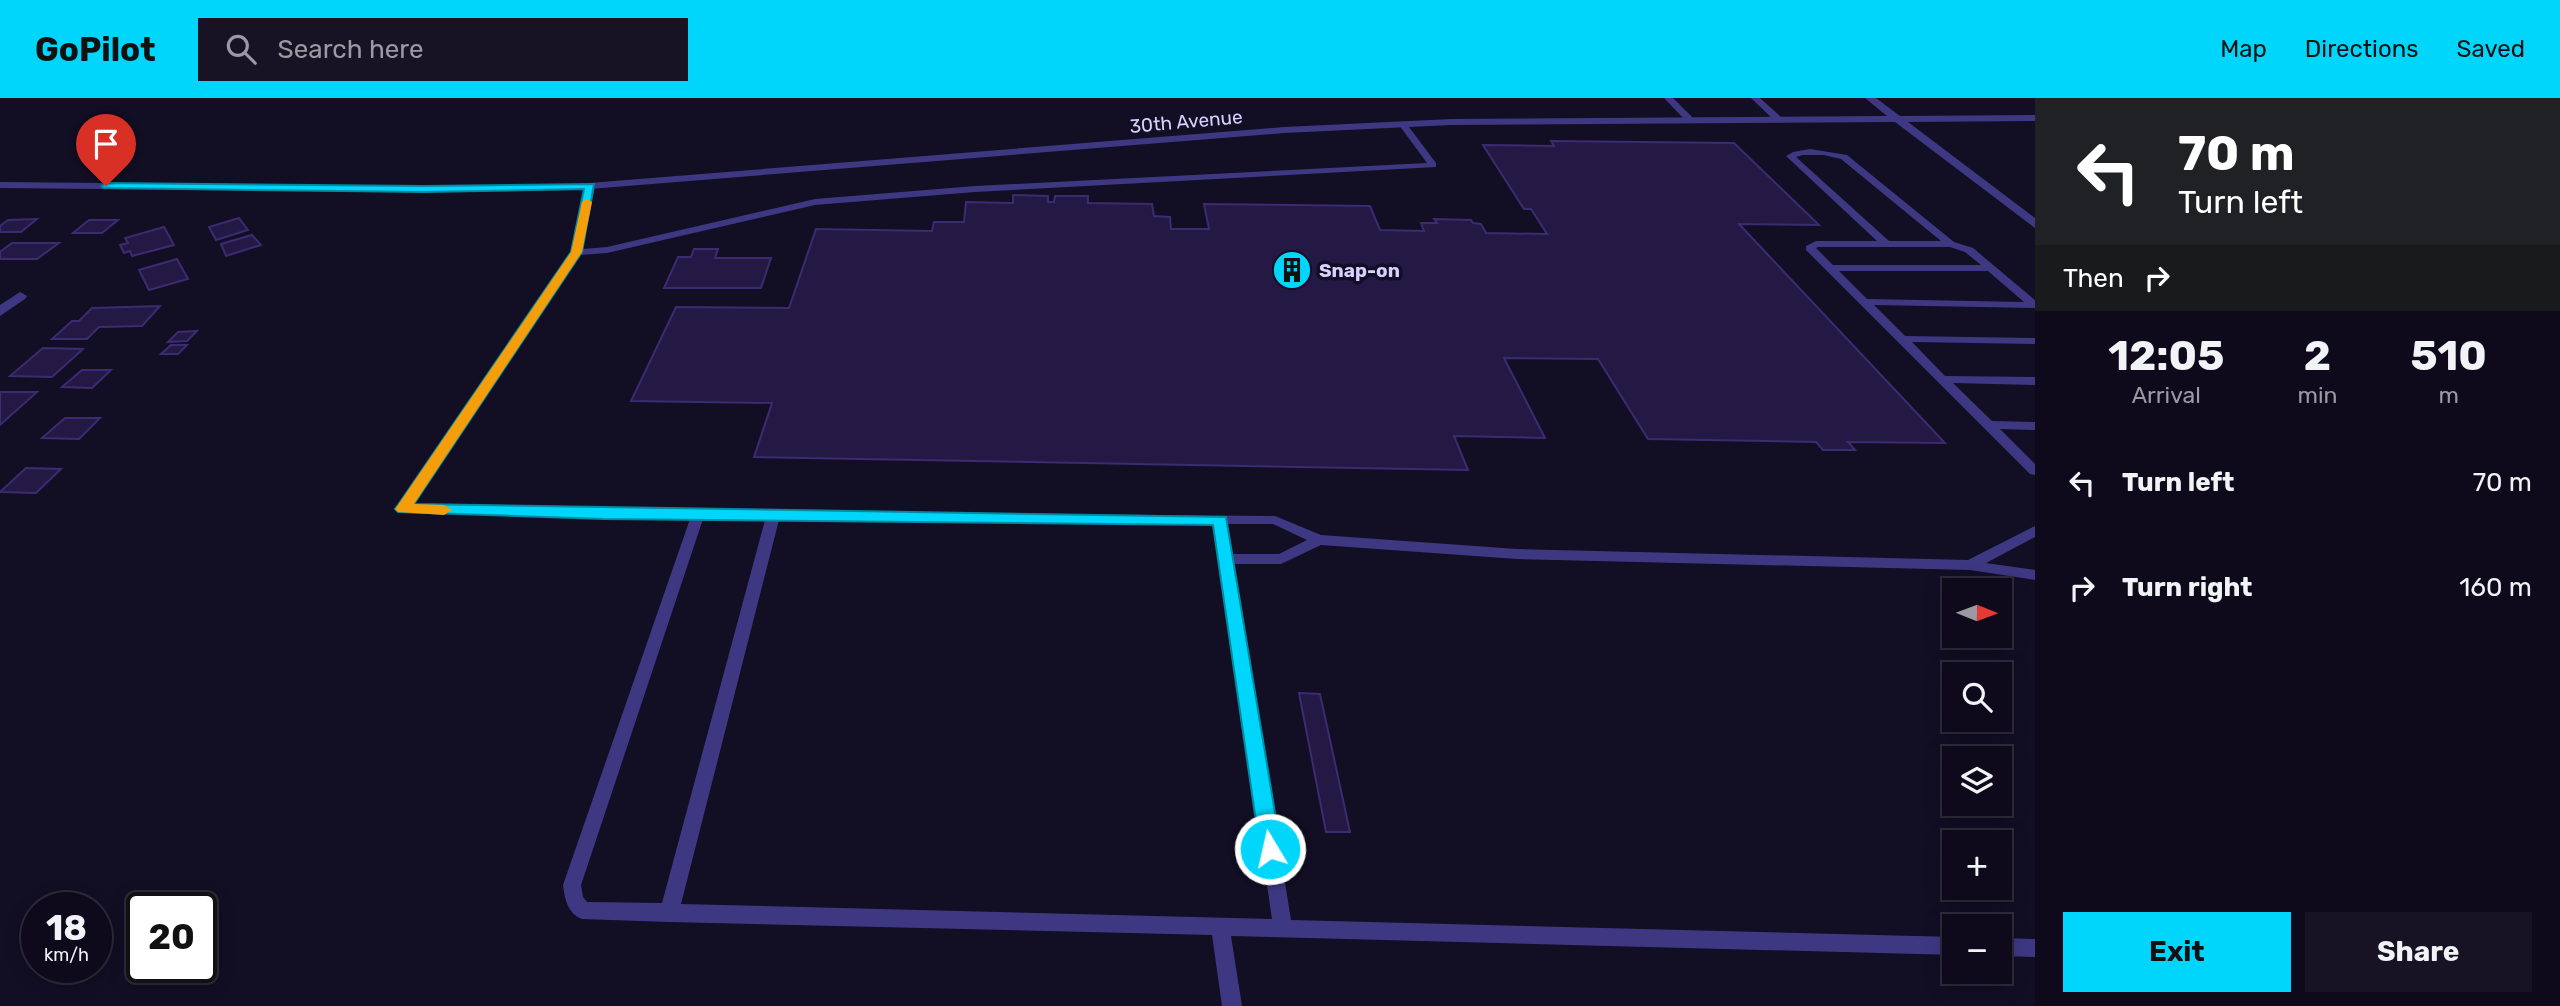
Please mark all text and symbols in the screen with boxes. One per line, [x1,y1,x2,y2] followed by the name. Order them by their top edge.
[198,18,688,81] search box
[35,30,156,69] text: GoPilot
[222,30,260,68] icon: search
[278,34,423,65] text: Search here
[2220,35,2267,63] text: Map
[2305,35,2418,63] text: Directions
[2456,35,2525,63] text: Saved
[1129,105,1243,138] street label: 30th Avenue
[76,114,136,186] pin
[2178,124,2295,182] text: 70 m
[87,125,125,163] icon: arrive
[2063,126,2154,217] icon: left
[2178,183,2303,221] text: Turn left
[1271,249,1313,291] building icon: Snap-on
[1319,259,1400,282] place label: Snap-on
[2138,259,2176,297] icon: right
[2063,263,2124,294] text: Then
[2108,331,2224,381] text: 12:05
[2304,331,2331,381] text: 2
[2411,331,2487,381] text: 510
[2132,381,2201,409] text: Arrival
[2297,381,2337,409] text: min
[2438,381,2459,409] text: m
[2063,464,2101,502] icon: left
[2122,467,2234,498] text: Turn left
[2473,467,2532,498] text: 70 m
[2063,569,2101,607] icon: right
[2122,572,2252,603] text: Turn right
[2459,572,2532,603] text: 160 m
[1942,578,2012,648] north arrow
[1942,578,2012,984] map controls
[1942,662,2012,732] button: search
[1942,746,2012,816] button: layers
[1233,812,1307,886] position arrow
[1942,830,2012,900] button: +
[126,892,217,983] speed limit sign: 20
[46,907,87,949] text: 18
[2063,912,2291,992] button: Exit
[2305,912,2532,992] button: Share
[1942,914,2012,984] button: −
[44,944,89,966] text: km/h

